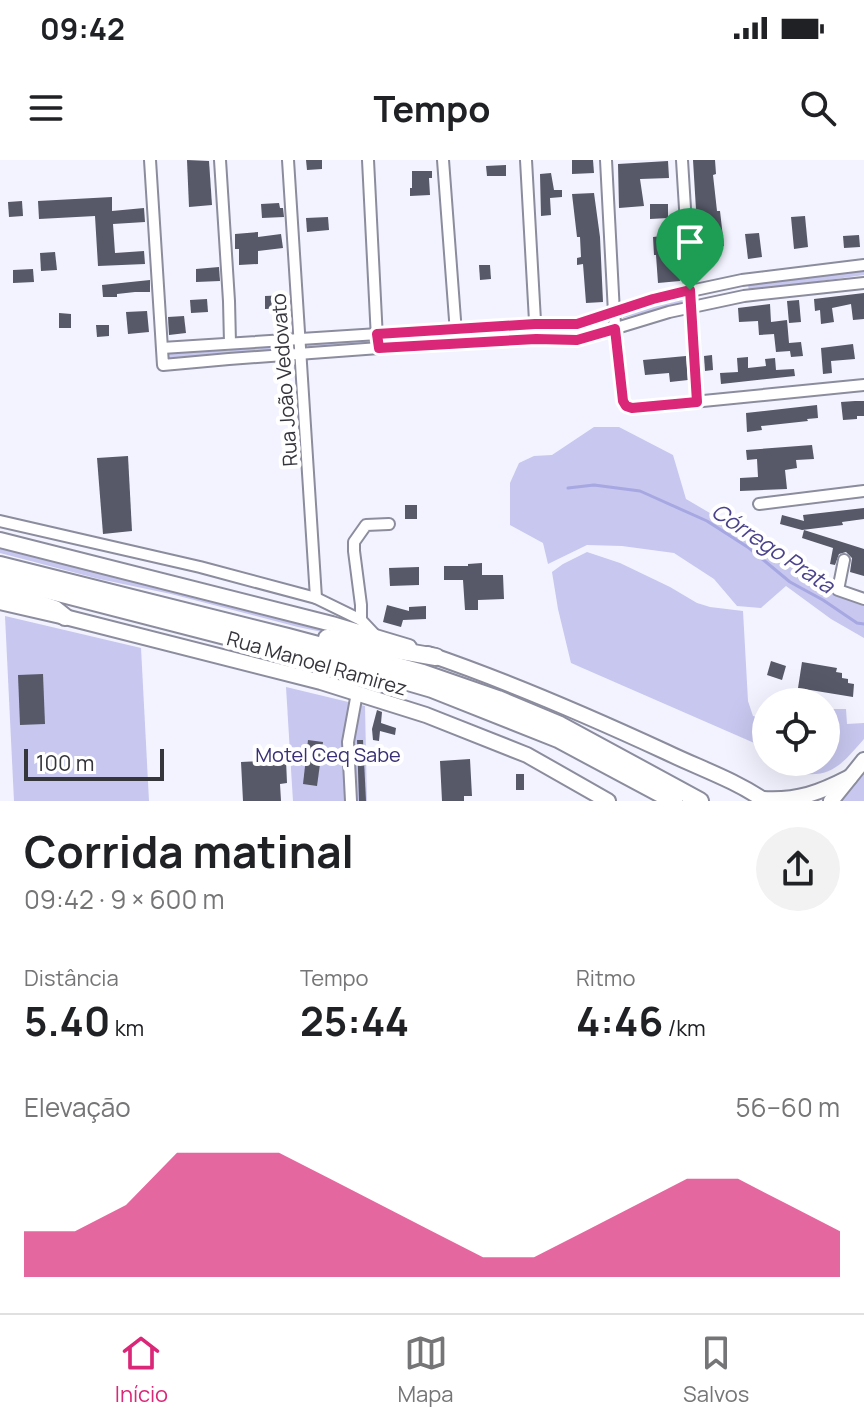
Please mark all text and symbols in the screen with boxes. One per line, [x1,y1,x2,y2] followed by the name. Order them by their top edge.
[40,8,125,49] text: 09:42
[374,84,490,133] text: Tempo
[24,86,68,130] icon: menu
[796,86,840,130] icon: search
[656,208,724,290] pin
[668,220,712,264] icon: arrive
[264,292,304,468] street label: Rua João Vedovato
[706,496,842,601] water label: Córrego Prata
[224,624,410,702] street label: Rua Manoel Ramirez
[752,688,840,776] map controls
[752,688,840,776] button: locate
[255,741,401,768] park label: Motel Ceq Sabe
[24,745,164,781] scale bar
[36,748,94,778] text: 100 m
[24,821,354,881] text: Corrida matinal
[756,827,840,911] button: share
[24,881,225,917] text: 09:42 · 9 × 600 m
[24,963,119,993] text: Distância
[300,963,369,993] text: Tempo
[576,963,635,993] text: Ritmo
[24,993,110,1048] text: 5.40
[300,993,409,1048] text: 25:44
[576,993,663,1048] text: 4:46
[110,1013,144,1043] text: km
[663,1013,706,1043] text: /km
[24,1089,131,1125] text: Elevação
[736,1089,840,1125] text: 56–60 m
[115,1331,168,1409] tab: Início
[398,1331,454,1409] tab: Mapa
[683,1331,749,1409] tab: Salvos

